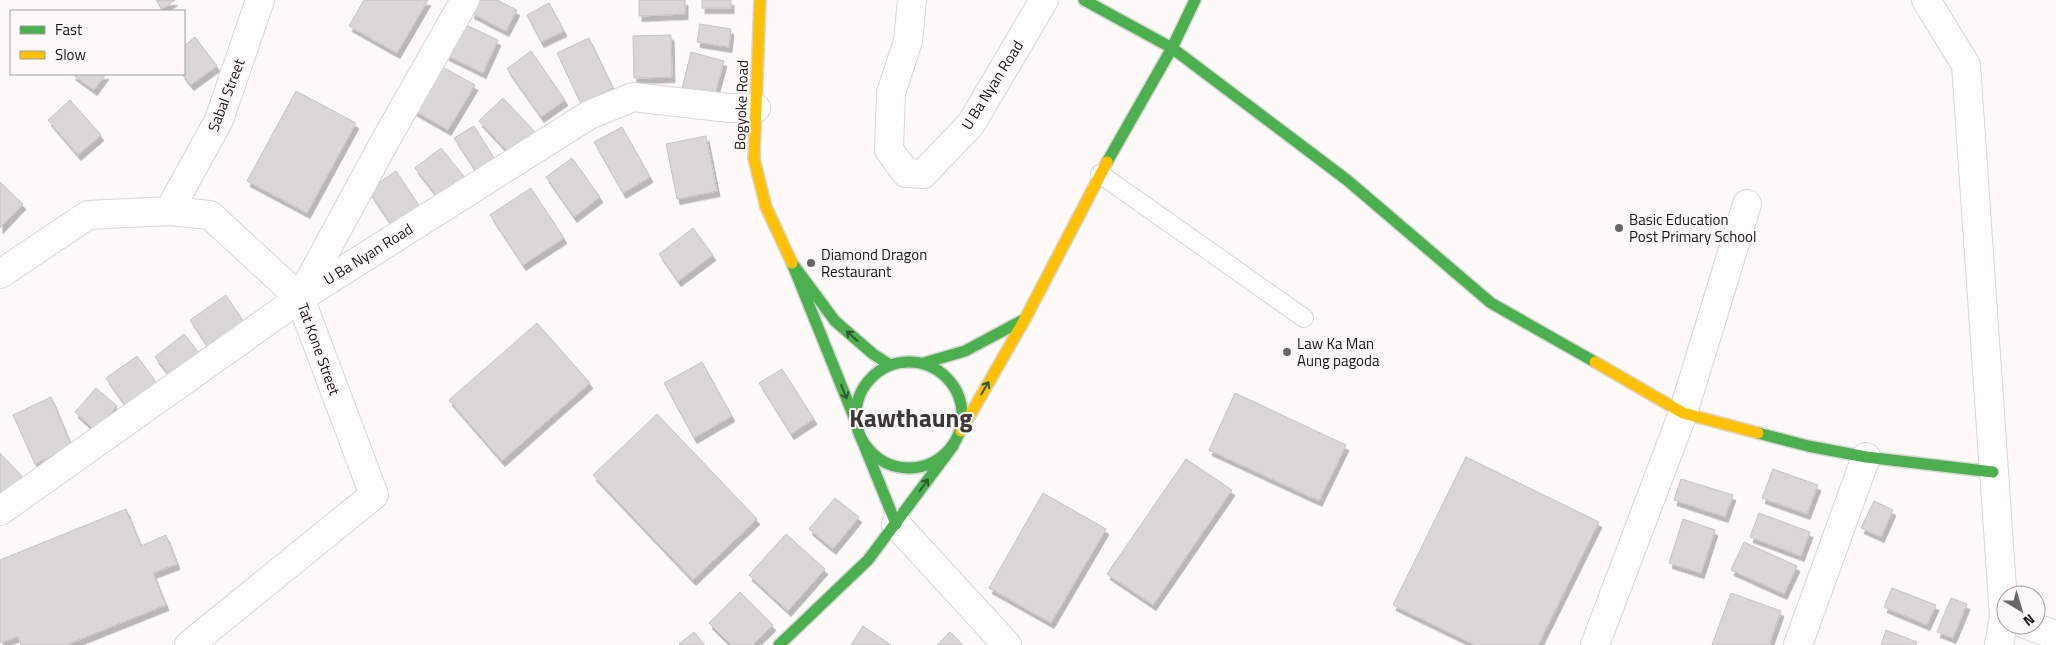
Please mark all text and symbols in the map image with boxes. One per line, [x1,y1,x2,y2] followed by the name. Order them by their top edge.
[10,10,185,75] legend
[55,18,83,41] text: Fast
[955,36,1029,134] street label: U Ba Nyan Road
[55,43,86,66] text: Slow
[202,54,251,135] street label: Sabal Street
[728,60,754,150] street label: Bogyoke Road
[1629,208,1757,248] place label: Basic Education Post Primary School
[319,217,417,291] street label: U Ba Nyan Road
[1613,222,1625,234] marker: Basic Education Post Primary School
[821,243,927,283] place label: Diamond Dragon Restaurant
[805,257,817,269] marker: Diamond Dragon Restaurant
[292,300,347,399] street label: Tat Kone Street
[845,330,858,341] one-way arrow
[1297,332,1380,372] place label: Law Ka Man Aung pagoda
[1281,346,1293,358] marker: Law Ka Man Aung pagoda
[980,381,990,396] one-way arrow
[840,385,849,400] one-way arrow
[849,399,973,437] district label: Kawthaung
[919,479,930,492] one-way arrow
[1996,585,2046,635] north arrow
[2019,609,2040,632] text: N

